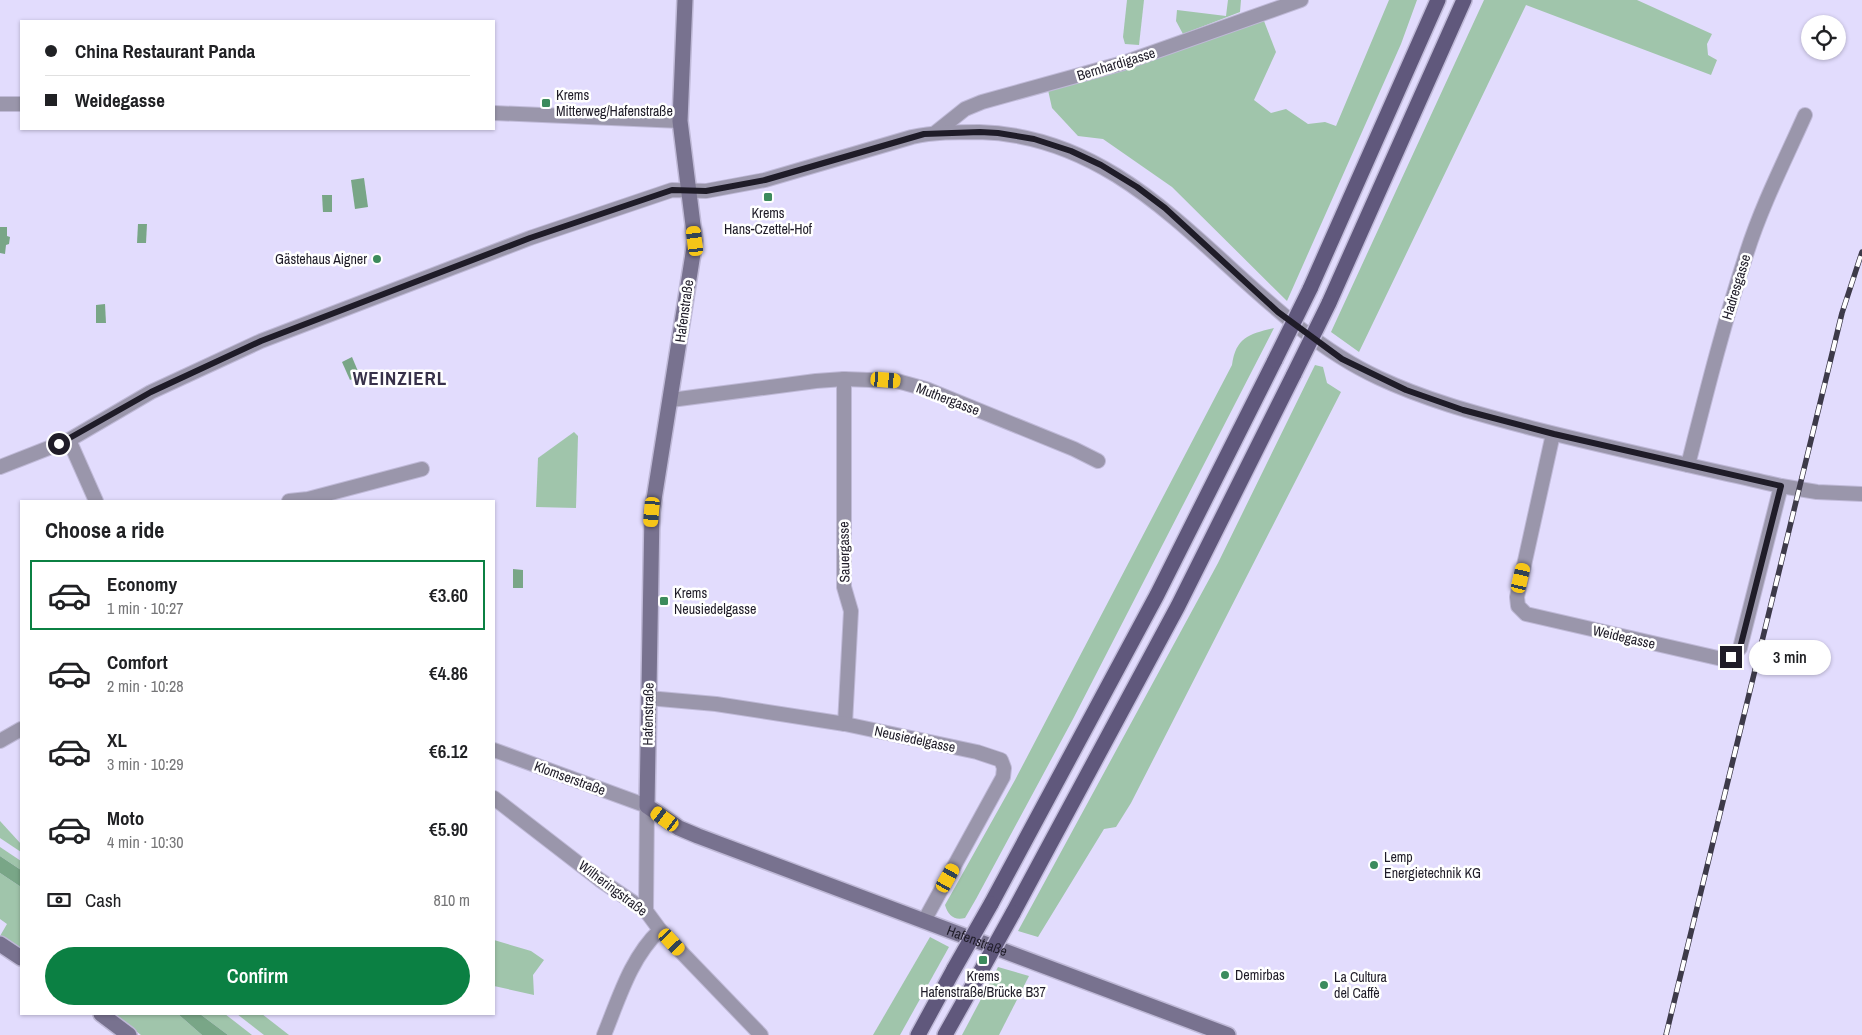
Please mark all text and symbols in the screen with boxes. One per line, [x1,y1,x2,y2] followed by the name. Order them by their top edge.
[1801,15,1846,60] map controls
[1801,15,1846,60] button: locate
[75,38,255,64] text: China Restaurant Panda
[1075,44,1157,84] street label: Bernhardigasse
[556,86,673,120] place label: Krems Mitterweg/Hafenstraße
[75,87,165,113] text: Weidegasse
[540,97,552,109] marker: Krems Mitterweg/Hafenstraße
[762,191,774,203] marker: Krems Hans-Czettel-Hof
[724,204,813,238] place label: Krems Hans-Czettel-Hof
[685,225,704,257] car
[275,250,367,268] place label: Gästehaus Aigner
[1718,252,1754,322] street label: Hadresgasse
[371,253,383,265] marker: Gästehaus Aigner
[671,278,697,344] street label: Hafenstraße
[353,365,447,391] district label: WEINZIERL
[870,371,901,389] car
[914,379,982,419] street label: Muthergasse
[48,433,70,455] route start
[643,496,660,528] car
[45,515,164,545] text: Choose a ride
[834,521,854,583] street label: Sauergasse
[1510,562,1531,594] car
[107,571,177,597] text: Economy
[47,573,92,618] icon: car
[429,582,468,608] text: €3.60
[674,584,756,618] place label: Krems Neusiedelgasse
[658,595,670,607] marker: Krems Neusiedelgasse
[107,597,184,619] text: 1 min · 10:27
[1591,621,1657,653] street label: Weidegasse
[1748,640,1831,674] callout: 3 min
[1720,646,1742,668] route end
[1773,646,1807,668] text: 3 min
[107,649,168,675] text: Comfort
[47,651,92,696] icon: car
[429,660,468,686] text: €4.86
[107,675,184,697] text: 2 min · 10:28
[638,682,658,746] street label: Hafenstraße
[873,722,957,756] street label: Neusiedelgasse
[107,727,127,753] text: XL
[47,729,92,774] icon: car
[429,738,468,764] text: €6.12
[107,753,184,775] text: 3 min · 10:29
[532,757,608,799] street label: Klomserstraße
[648,804,681,834] car
[107,805,144,831] text: Moto
[47,807,92,852] icon: car
[429,816,468,842] text: €5.90
[107,831,184,853] text: 4 min · 10:30
[1384,848,1481,882] place label: Lemp Energietechnik KG
[575,856,651,920] street label: Wilheringstraße
[1368,859,1380,871] marker: Lemp Energietechnik KG
[934,861,961,895] car
[45,886,73,914] icon: cash
[85,887,121,913] text: Cash
[434,889,470,911] text: 810 m
[944,921,1010,960] street label: Hafenstraße
[656,926,687,958] car
[45,947,470,1005] button: Confirm
[977,954,989,966] marker: Krems Hafenstraße/Brücke B37
[1235,966,1285,984] place label: Demirbas
[920,967,1046,1001] place label: Krems Hafenstraße/Brücke B37
[1334,968,1388,1002] place label: La Cultura del Caffè
[1219,969,1231,981] marker: Demirbas
[1318,979,1330,991] marker: La Cultura del Caffè

